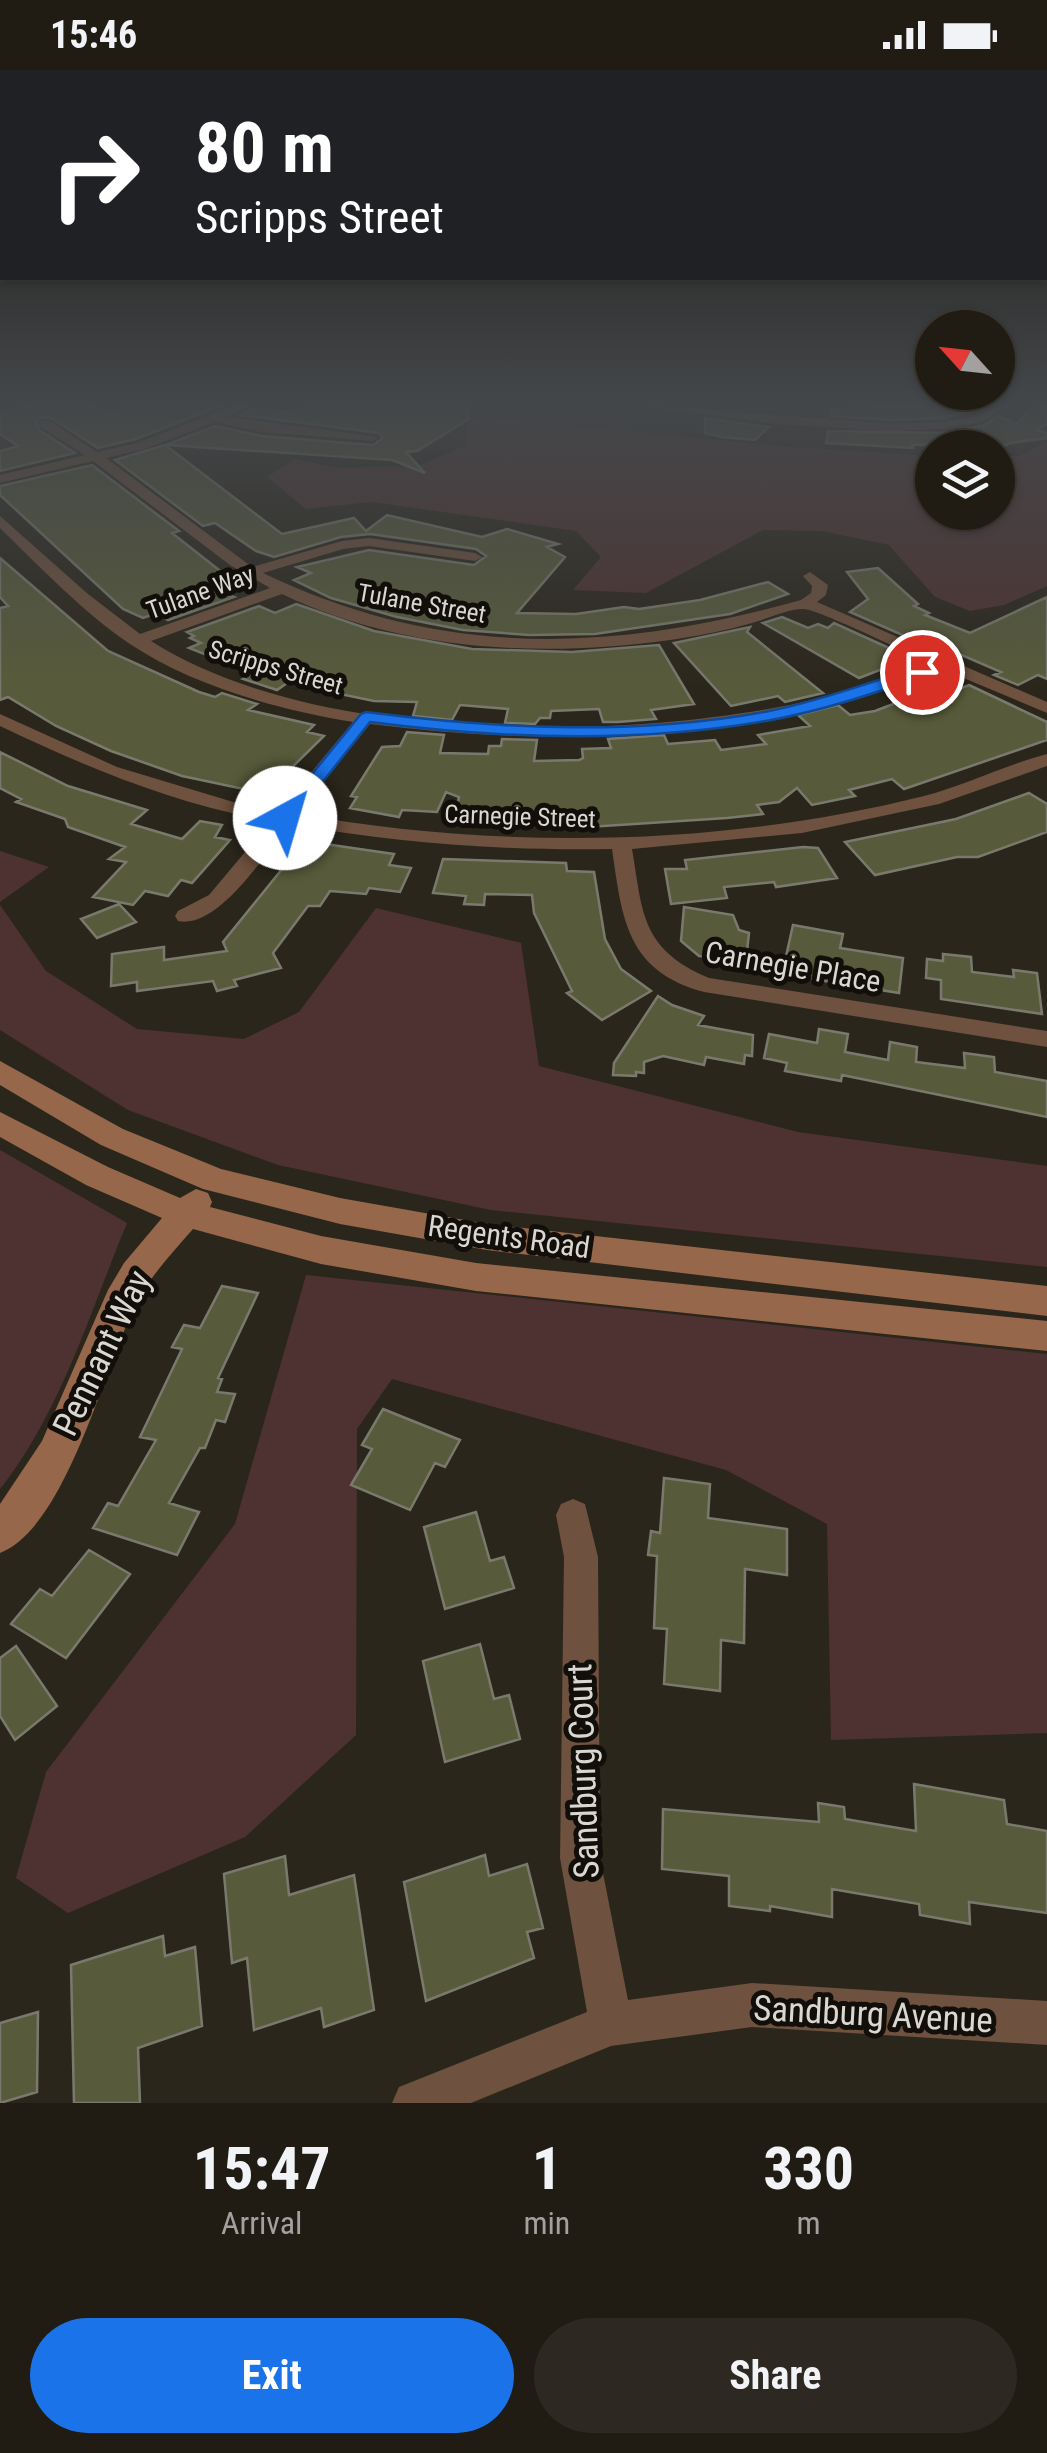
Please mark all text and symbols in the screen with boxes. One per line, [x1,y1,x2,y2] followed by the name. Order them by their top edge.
[50,13,137,57] text: 15:46
[195,107,334,189] text: 80 m
[30,110,160,240] icon: right
[195,191,444,244] text: Scripps Street
[915,310,1015,410] north arrow
[915,310,1015,530] map controls
[915,430,1015,530] button: layers
[143,560,258,625] street label: Tulane Way
[355,578,488,629] street label: Tulane Street
[880,630,965,715] pin
[205,634,346,700] street label: Scripps Street
[895,645,950,700] icon: arrive
[233,766,337,870] position arrow
[444,799,596,834] street label: Carnegie Street
[703,934,884,999] street label: Carnegie Place
[426,1208,592,1265] street label: Regents Road
[45,1264,160,1443] street label: Pennant Way
[559,1663,608,1879] street label: Sandburg Court
[752,1988,994,2041] street label: Sandburg Avenue
[193,2133,331,2204] text: 15:47
[532,2133,562,2204] text: 1
[763,2133,854,2204] text: 330
[221,2204,302,2242] text: Arrival
[523,2204,570,2242] text: min
[797,2204,821,2242] text: m
[30,2318,514,2433] button: Exit
[534,2318,1017,2433] button: Share

